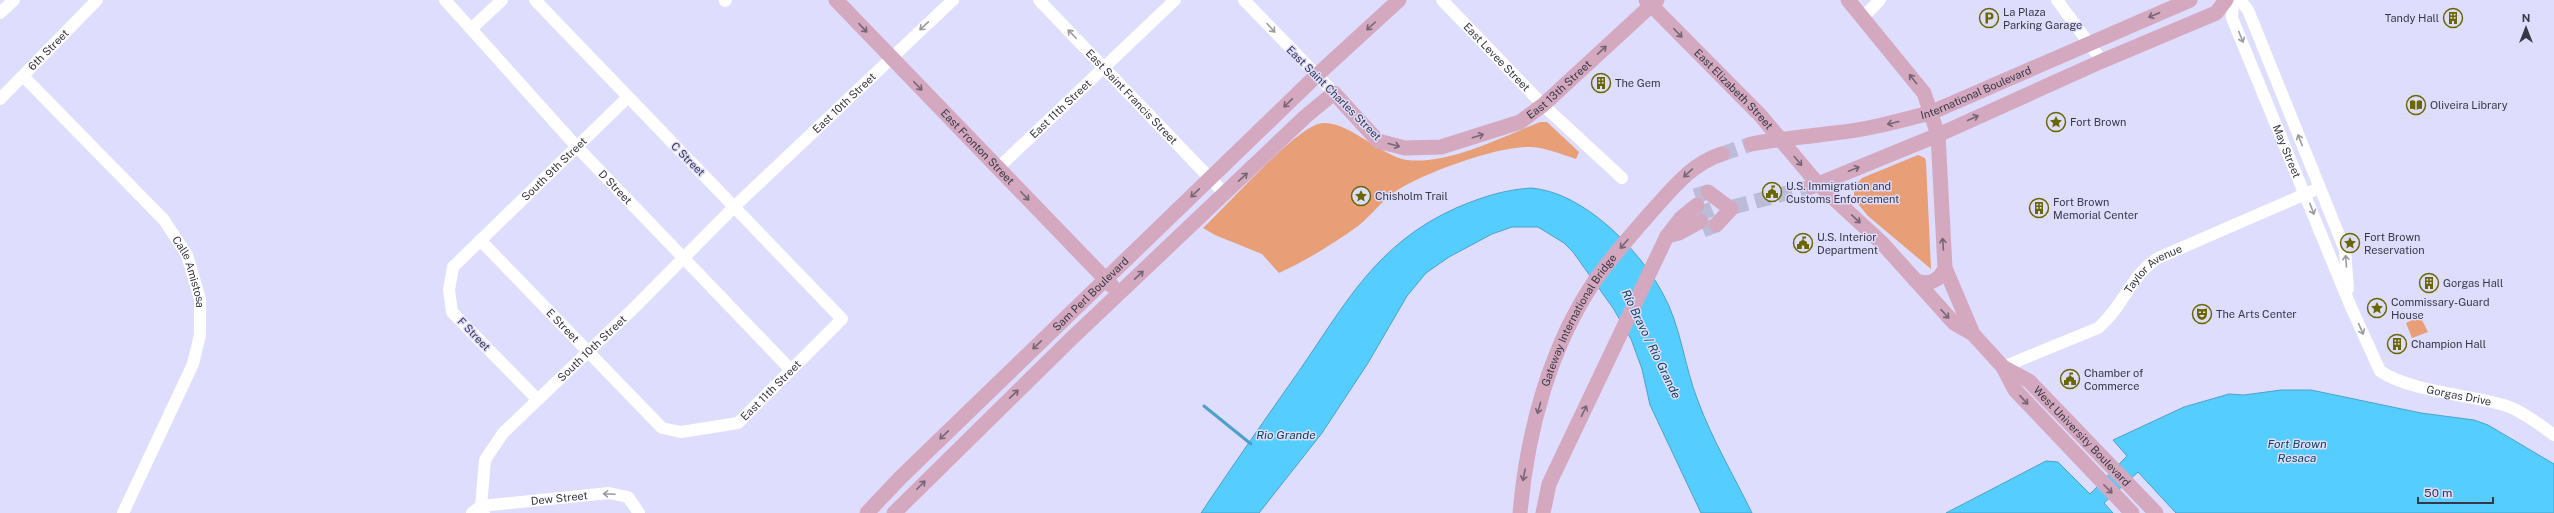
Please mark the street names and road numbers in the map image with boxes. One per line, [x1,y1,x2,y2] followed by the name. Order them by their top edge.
[1461,20,1532,94] street label: East Levee Street
[26,27,71,73] street label: 6th Street
[1284,43,1384,143] street label: East Saint Charles Street
[1692,46,1775,132] street label: East Elizabeth Street
[1084,47,1180,147] street label: East Saint Francis Street
[1524,58,1594,121] street label: East 13th Street
[1919,64,2033,121] street label: International Boulevard
[810,70,878,135] street label: East 10th Street
[1027,77,1093,141] street label: East 11th Street
[939,107,1017,187] street label: East Fronton Street
[2271,123,2303,179] street label: May Street
[519,135,589,203] street label: South 9th Street
[669,140,707,178] street label: C Street
[596,168,634,206] street label: D Street
[170,234,207,308] street label: Calle Amistosa
[2122,242,2184,295] street label: Taylor Avenue
[1539,252,1619,388] street label: Gateway International Bridge
[1050,255,1131,333] street label: Sam Perl Boulevard
[544,306,582,345] street label: E Street
[555,313,628,384] street label: South 10th Street
[455,315,493,353] street label: F Street
[738,358,803,423] street label: East 11th Street
[2425,383,2493,408] street label: Gorgas Drive
[2031,384,2133,489] street label: West University Boulevard
[530,489,588,507] street label: Dew Street

